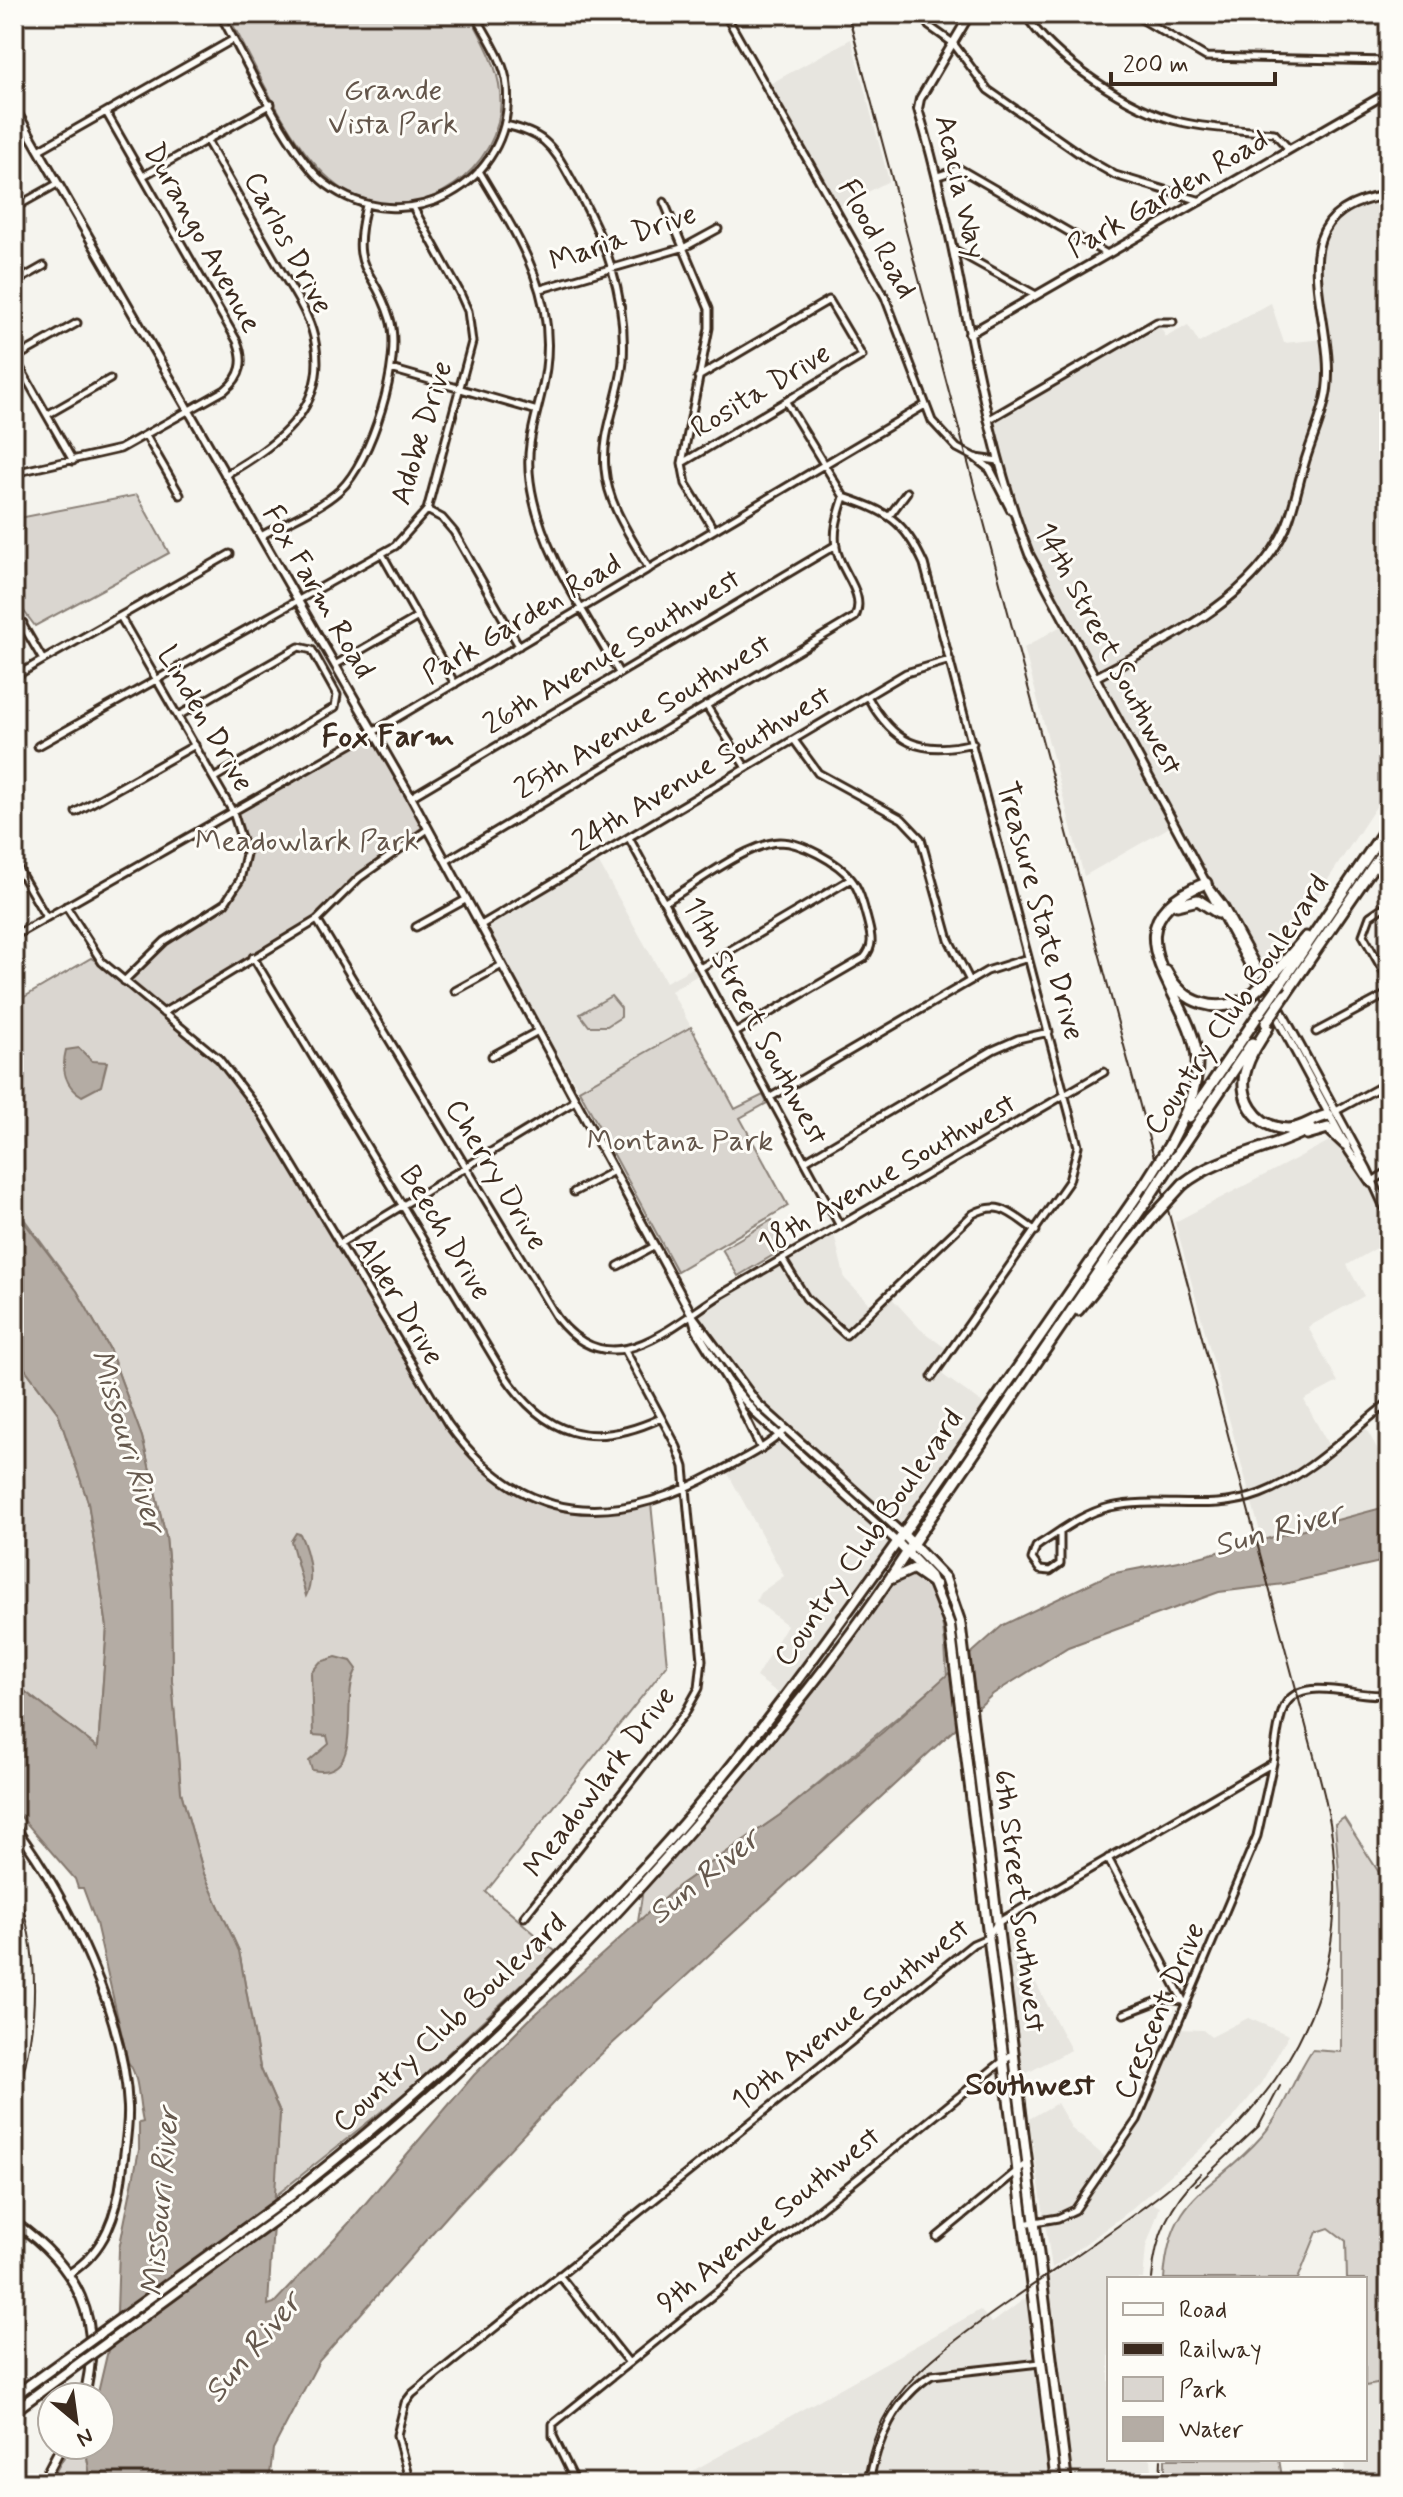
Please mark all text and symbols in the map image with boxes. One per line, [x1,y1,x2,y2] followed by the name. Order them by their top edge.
[1111,36,1275,86] scale bar
[1123,50,1189,81] text: 200 m
[328,71,458,144] park label: Grande Vista Park
[925,111,995,263] street label: Acacia Way
[1060,121,1276,267] street label: Park Garden Road
[134,136,270,340] street label: Durango Avenue
[234,165,342,321] street label: Carlos Drive
[828,172,926,306] street label: Flood Road
[544,195,702,281] street label: Maria Drive
[684,334,838,448] street label: Rosita Drive
[382,356,462,510] street label: Adobe Drive
[252,498,384,686] street label: Fox Farm Road
[1025,516,1191,782] street label: 14th Street Southwest
[415,544,629,694] street label: Park Garden Road
[476,560,748,744] street label: 26th Avenue Southwest
[507,625,779,809] street label: 25th Avenue Southwest
[147,639,263,799] street label: Linden Drive
[565,676,839,862] street label: 24th Avenue Southwest
[322,716,454,758] district label: Fox Farm
[987,777,1093,1045] street label: Treasure State Drive
[195,822,419,861] park label: Meadowlark Park
[1135,867,1339,1143] street label: Country Club Boulevard
[673,890,837,1152] street label: 11th Street Southwest
[751,1084,1024,1264] street label: 18th Avenue Southwest
[435,1092,557,1258] street label: Cherry Drive
[587,1122,773,1161] park label: Montana Park
[389,1158,501,1308] street label: Beech Drive
[345,1229,453,1373] street label: Alder Drive
[79,1344,176,1541] water label: Missouri River
[765,1401,973,1675] street label: Country Club Boulevard
[1209,1491,1351,1567] water label: Sun River
[515,1678,685,1886] street label: Meadowlark Drive
[984,1767,1055,2035] street label: 6th Street Southwest
[640,1816,772,1935] water label: Sun River
[325,1904,575,2142] street label: Country Club Boulevard
[724,1909,979,2121] street label: 10th Avenue Southwest
[1105,1916,1215,2106] street label: Crescent Drive
[965,2064,1096,2106] district label: Southwest
[132,2102,190,2298] water label: Missouri River
[649,2117,889,2322] street label: 9th Avenue Southwest
[1107,2277,1367,2461] legend
[195,2281,314,2412] water label: Sun River
[1179,2295,1227,2326] text: Road
[1179,2335,1262,2366] text: Railway
[1179,2375,1227,2406] text: Park
[36,2381,116,2461] north arrow
[1179,2415,1244,2446] text: Water
[72,2421,98,2453] text: N

